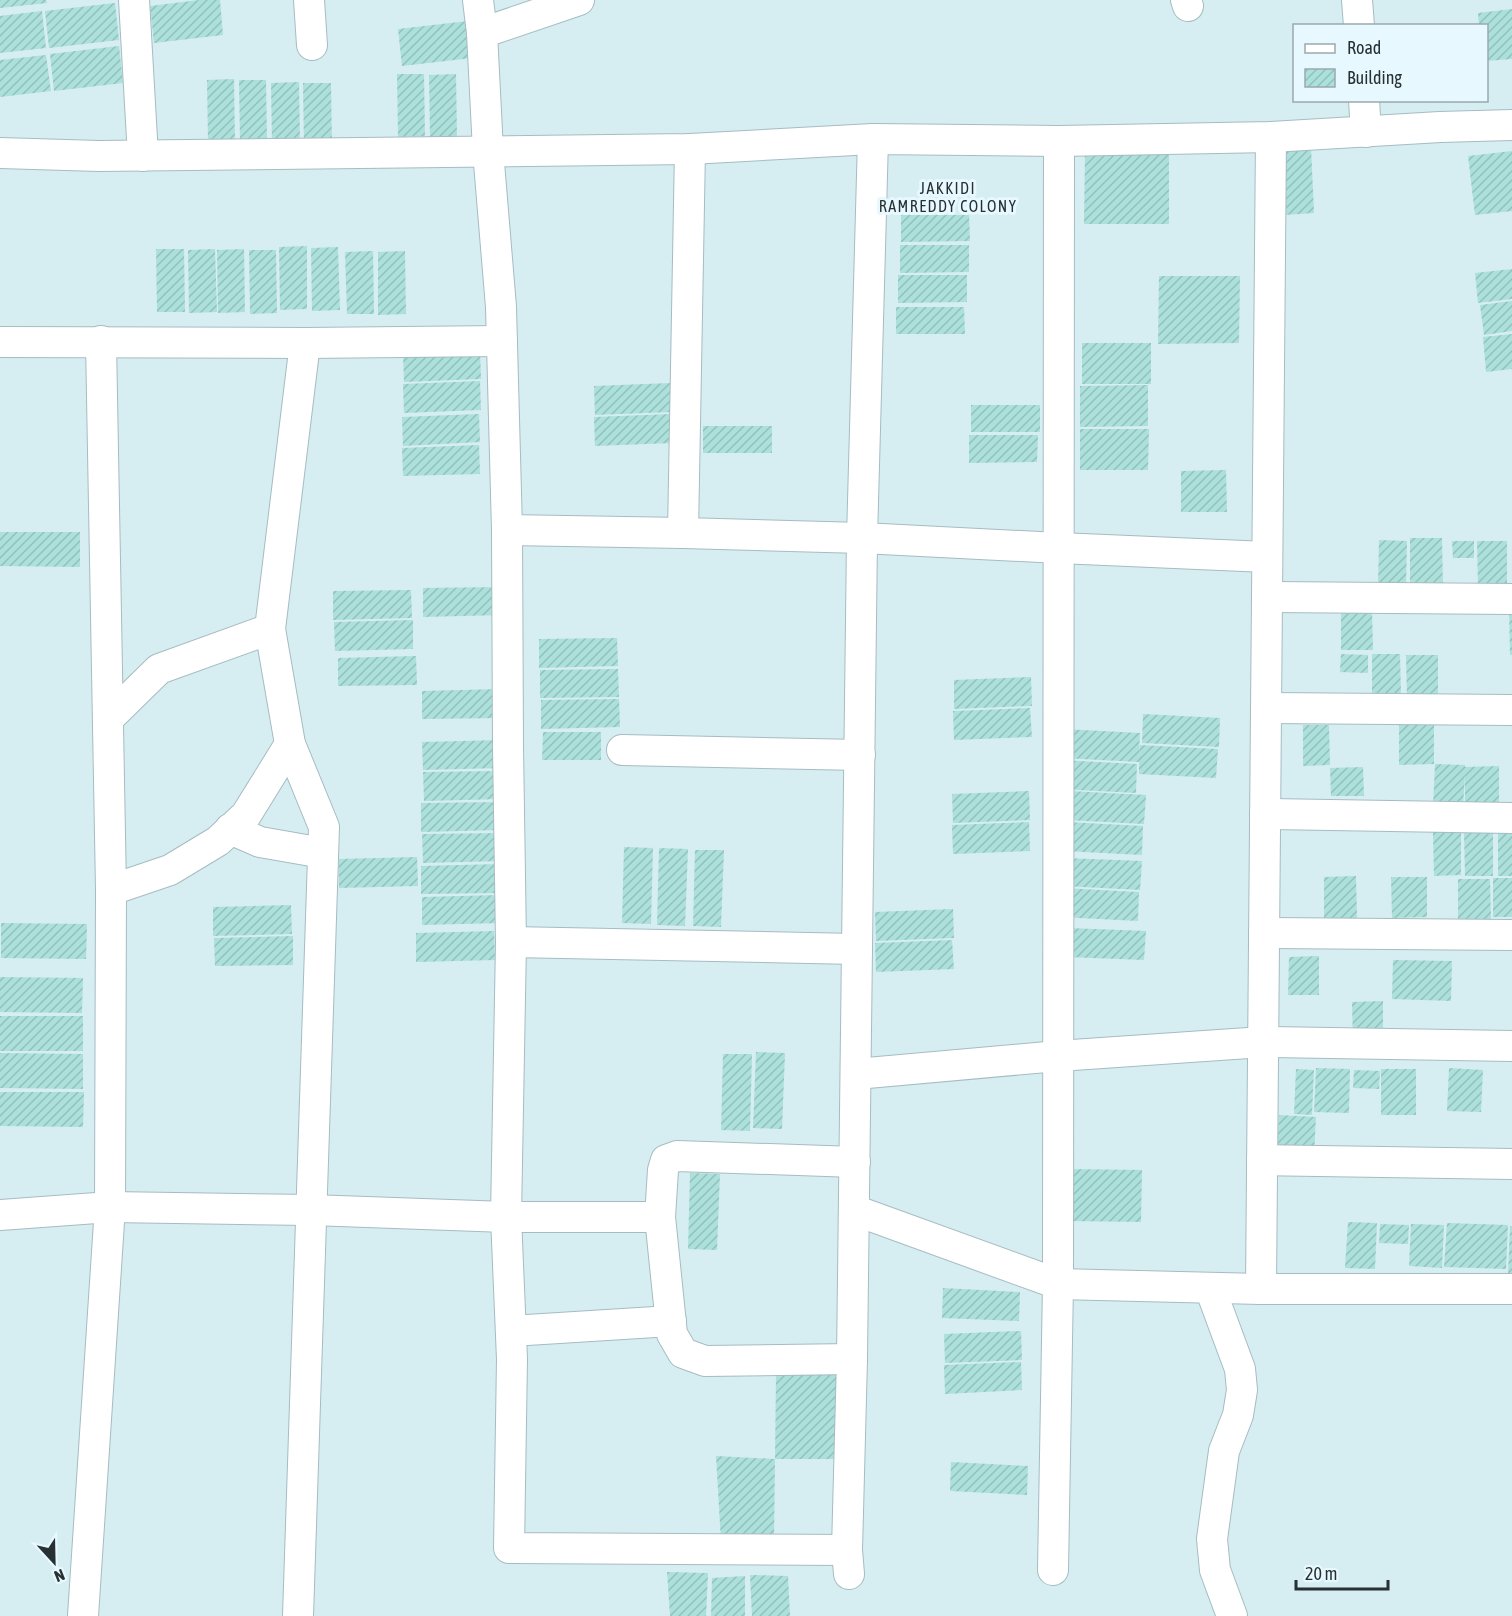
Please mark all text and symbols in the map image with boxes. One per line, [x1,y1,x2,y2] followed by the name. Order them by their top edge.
[1293,24,1488,102] legend
[1347,37,1381,58] text: Road
[1347,67,1402,88] text: Building
[879,179,1017,215] district label: JAKKIDI RAMREDDY COLONY
[24,1532,84,1592] north arrow
[1296,1553,1388,1591] scale bar
[1305,1563,1337,1584] text: 20 m
[52,1566,67,1586] text: N

